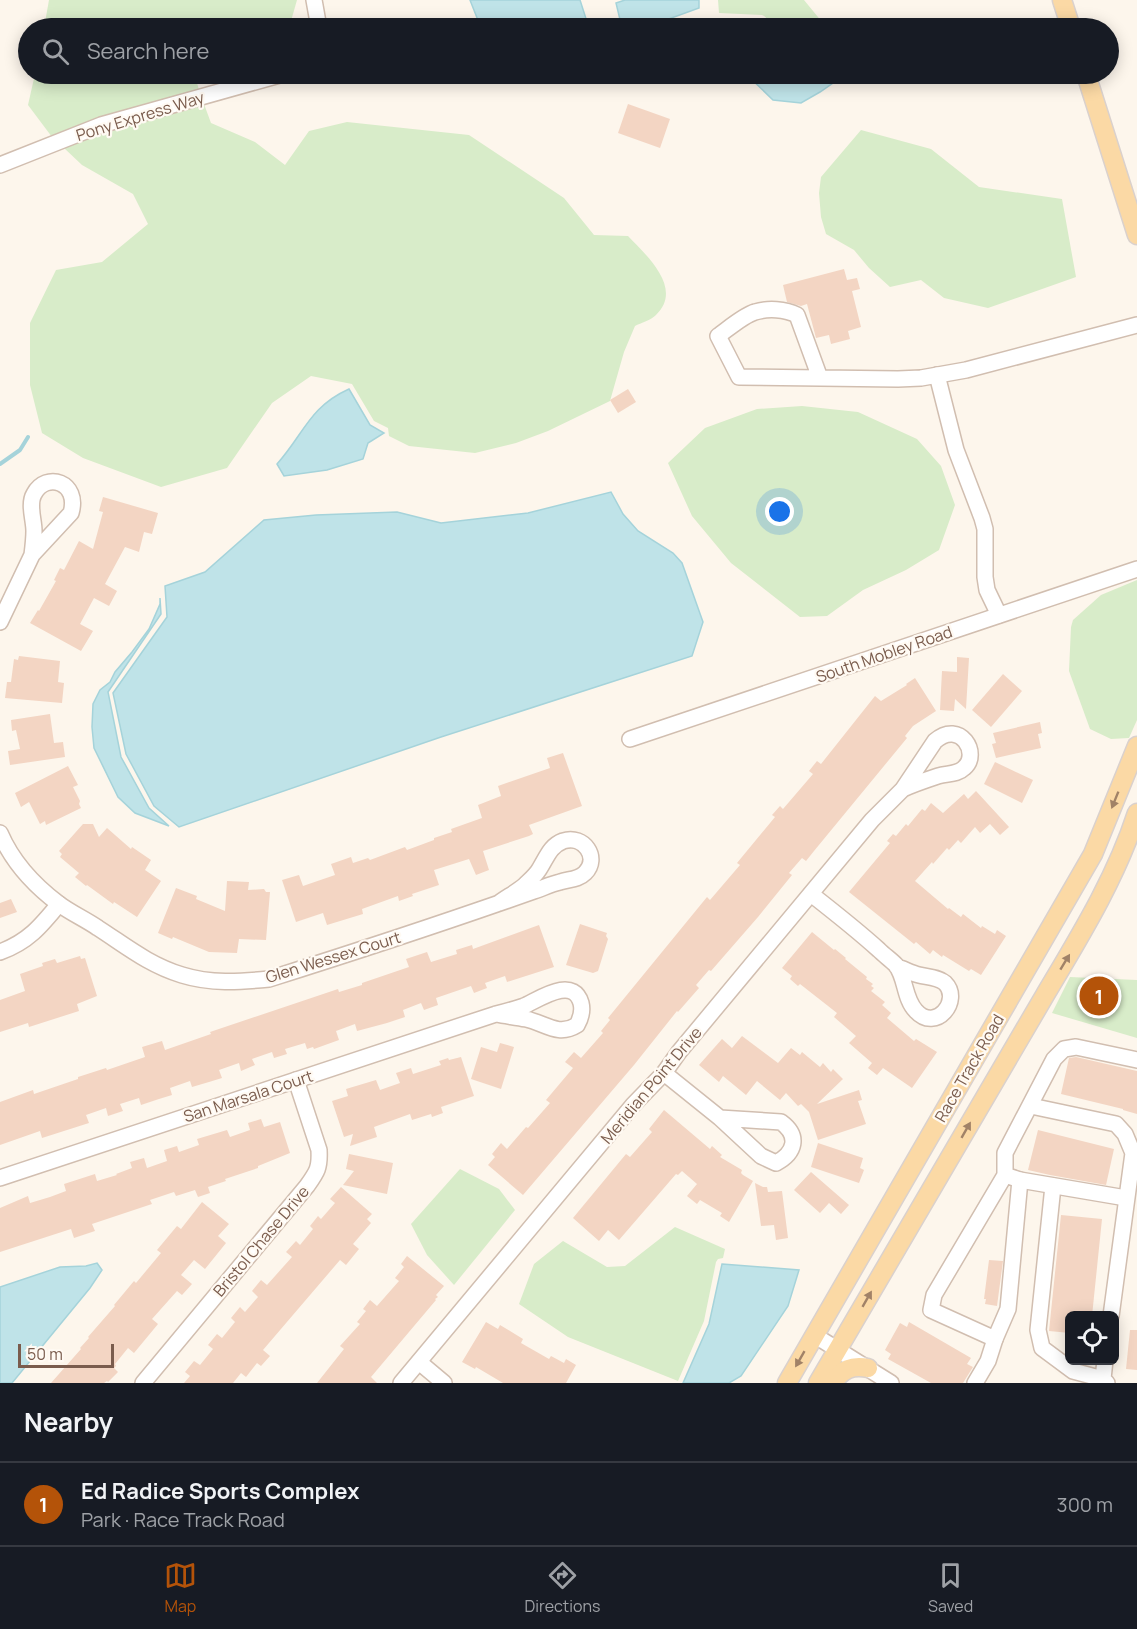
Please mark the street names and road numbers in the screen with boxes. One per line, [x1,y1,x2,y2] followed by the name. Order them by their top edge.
[73,86,207,146] street label: Pony Express Way
[813,620,955,688] street label: South Mobley Road
[263,926,403,988] street label: Glen Wessex Court
[929,1010,1009,1126] street label: Race Track Road
[596,1022,706,1148] street label: Meridian Point Drive
[180,1065,316,1127] street label: San Marsala Court
[208,1181,314,1301] street label: Bristol Chase Drive

